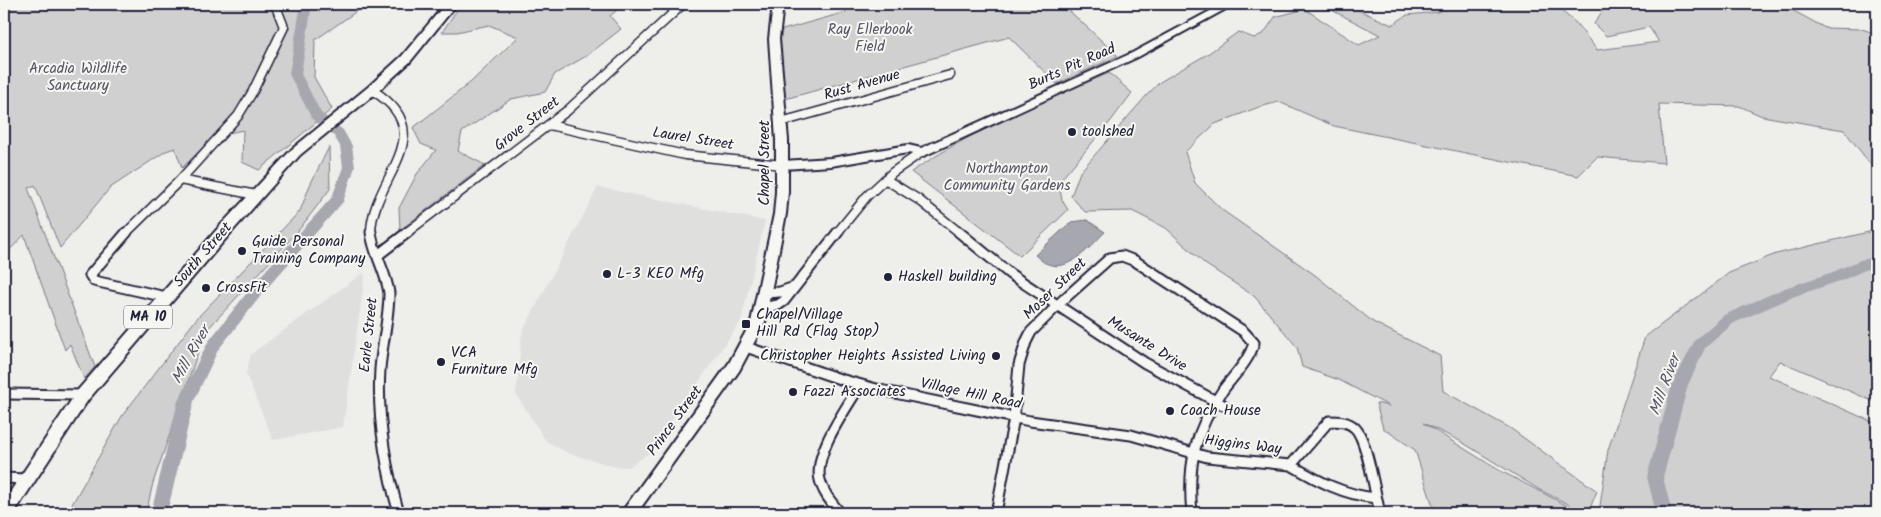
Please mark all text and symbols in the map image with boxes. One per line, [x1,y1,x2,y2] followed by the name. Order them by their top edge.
[827,18,914,59] park label: Ray Ellerbook Field
[1024,37,1120,97] street label: Burts Pit Road
[29,57,127,98] park label: Arcadia Wildlife Sanctuary
[821,63,903,107] street label: Rust Avenue
[489,90,565,157] street label: Grove Street
[753,120,777,206] street label: Chapel Street
[1082,120,1134,144] place label: toolshed
[651,121,736,157] street label: Laurel Street
[1066,126,1078,138] marker: toolshed
[943,157,1071,198] park label: Northampton Community Gardens
[168,217,238,293] street label: South Street
[252,230,366,271] place label: Guide Personal Training Company
[236,245,248,257] marker: Guide Personal Training Company
[1018,252,1093,326] street label: Moser Street
[617,262,704,286] place label: L-3 KEO Mfg
[898,265,997,289] place label: Haskell building
[601,268,613,280] marker: L-3 KEO Mfg
[882,271,894,283] marker: Haskell building
[216,276,267,300] place label: CrossFit
[200,282,212,294] marker: CrossFit
[353,296,385,374] street label: Earle Street
[756,303,880,344] place label: Chapel/Village Hill Rd (Flag Stop)
[124,306,172,328] road number: MA 10
[1102,310,1192,378] street label: Musante Drive
[165,318,219,389] water label: Mill River
[740,318,752,330] marker: Chapel/Village Hill Rd (Flag Stop)
[451,341,538,382] place label: VCA Furniture Mfg
[760,344,986,368] place label: Christopher Heights Assisted Living
[1642,348,1689,419] water label: Mill River
[990,350,1002,362] marker: Christopher Heights Assisted Living
[435,356,447,368] marker: VCA Furniture Mfg
[918,372,1024,417] street label: Village Hill Road
[803,380,906,404] place label: Fazzi Associates
[641,381,709,461] street label: Prince Street
[787,386,799,398] marker: Fazzi Associates
[1180,399,1261,423] place label: Coach House
[1164,405,1176,417] marker: Coach House
[1203,428,1284,462] street label: Higgins Way

